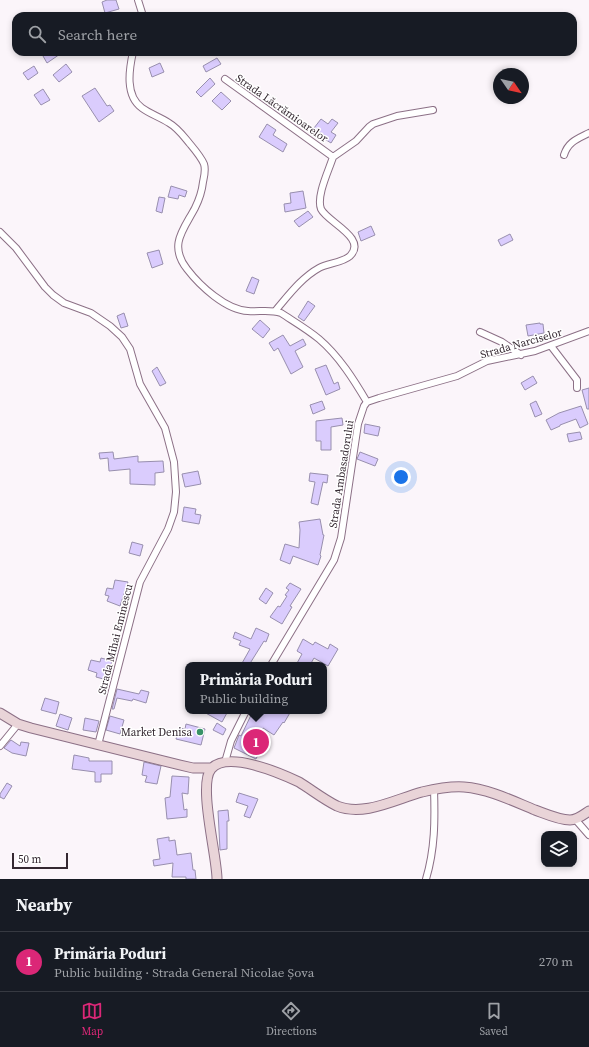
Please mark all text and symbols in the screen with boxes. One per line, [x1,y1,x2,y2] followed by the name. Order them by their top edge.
[12,12,577,56] search box
[26,23,48,45] icon: search
[58,24,137,45] text: Search here
[493,68,529,104] north arrow
[232,71,331,146] street label: Strada Lăcrămioarelor
[478,325,564,362] street label: Strada Narciselor
[326,419,357,529] street label: Strada Ambasadorului
[391,467,411,487] your location
[94,582,137,696] street label: Strada Mihai Eminescu
[185,662,327,714] popup
[200,669,312,690] text: Primăria Poduri
[200,690,288,707] text: Public building
[121,725,192,740] place label: Market Denisa
[195,727,205,737] marker: Market Denisa
[243,727,269,757] pin: 1
[541,831,577,867] map controls
[541,831,577,867] button: layers
[12,851,68,870] scale bar
[18,852,41,867] text: 50 m
[16,893,72,917] text: Nearby
[54,943,166,964] text: Primăria Poduri
[25,953,33,970] text: 1
[539,953,573,970] text: 270 m
[54,964,314,981] text: Public building · Strada General Nicolae Șova
[81,1000,103,1039] tab: Map
[266,1000,317,1039] tab: Directions
[479,1000,508,1039] tab: Saved

